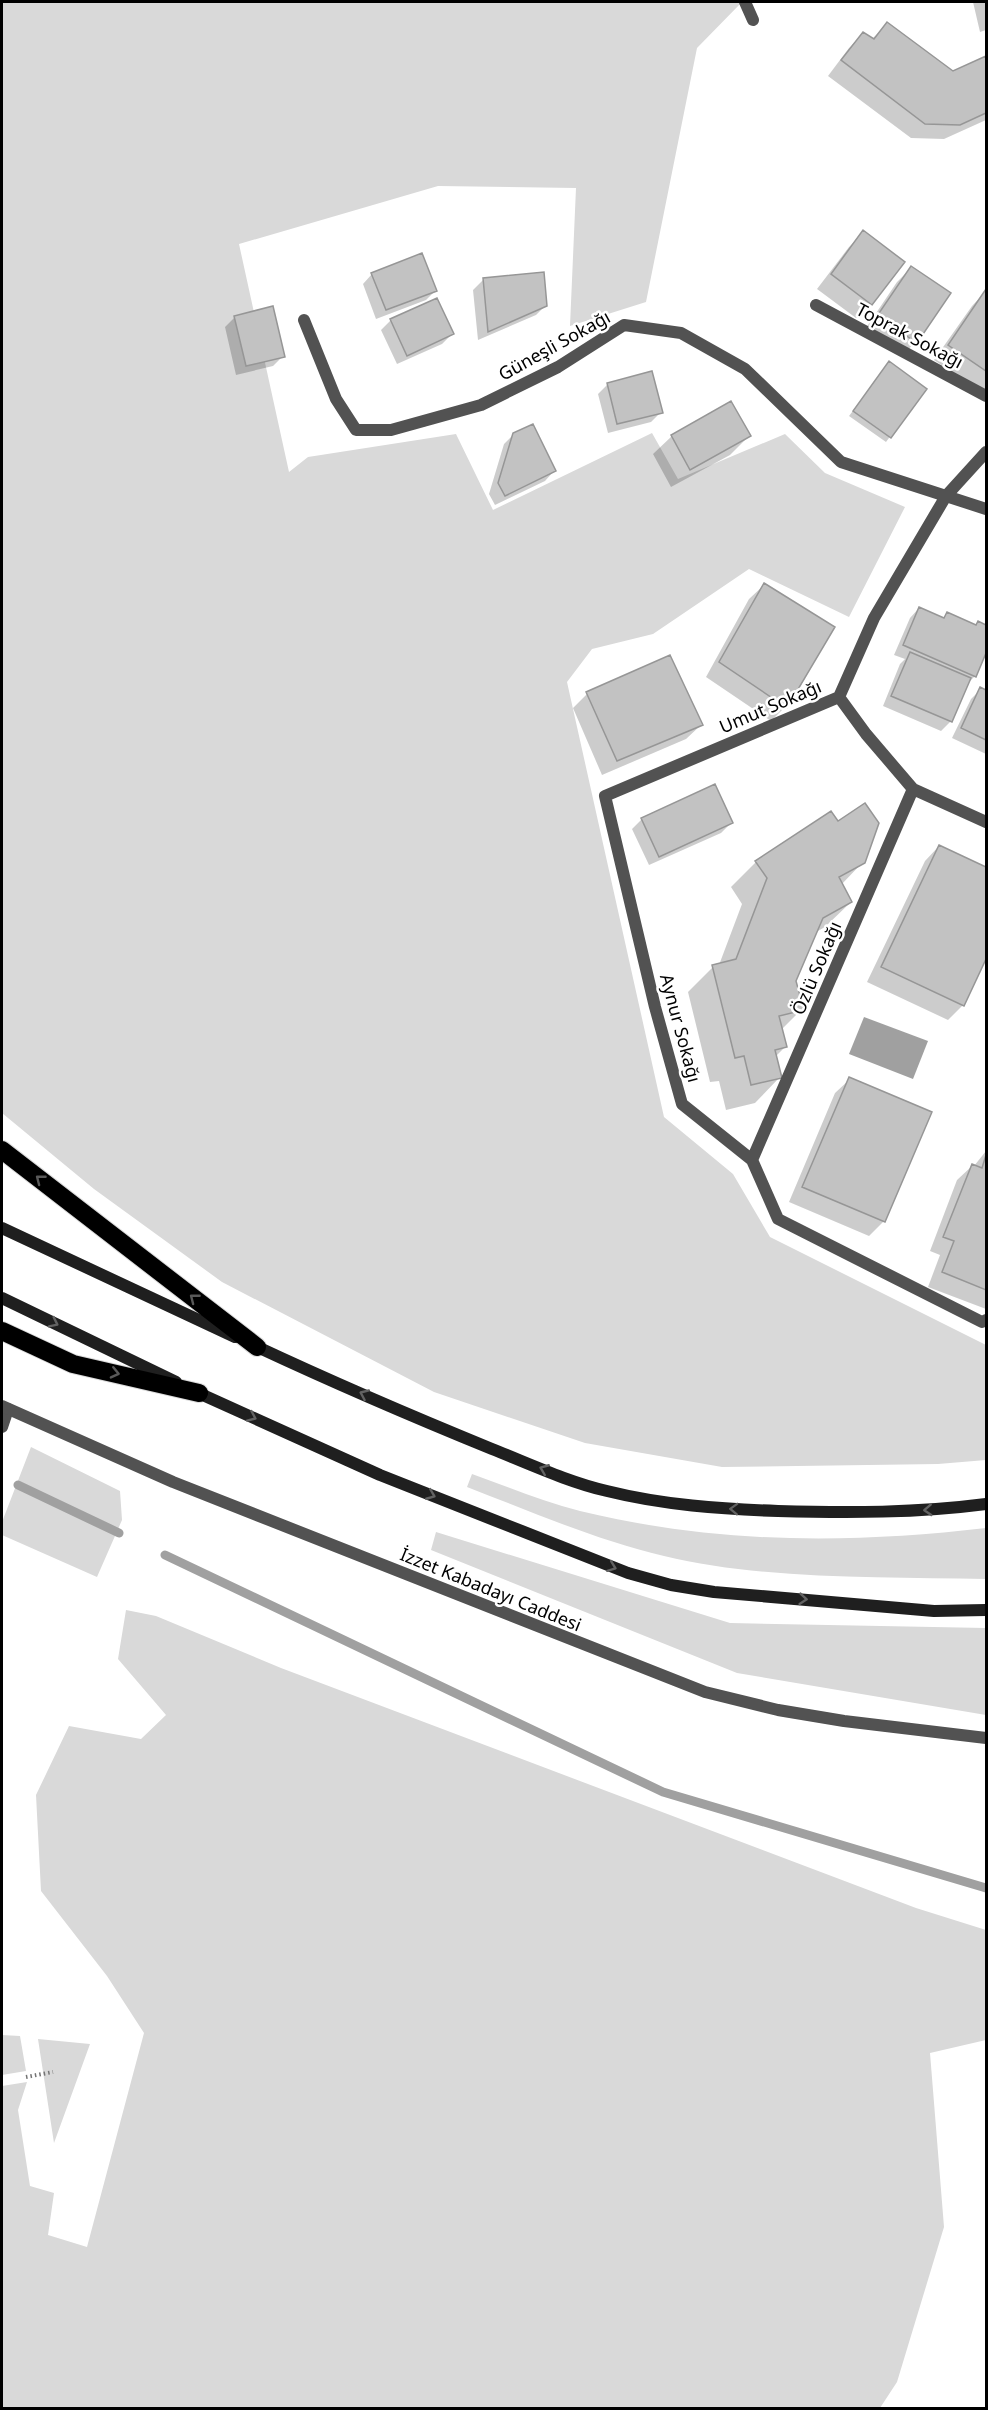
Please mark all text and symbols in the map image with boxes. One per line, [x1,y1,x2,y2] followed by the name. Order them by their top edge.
[852,297,968,373] street label: Toprak Sokağı
[494,304,614,386] street label: Güneşli Sokağı
[715,674,825,738] street label: Umut Sokağı
[786,918,846,1018] street label: Özlü Sokağı
[655,971,707,1085] street label: Aynur Sokağı
[35,1176,46,1187] one-way arrow
[190,1295,201,1306] one-way arrow
[48,1316,59,1328] one-way arrow
[110,1366,120,1379] one-way arrow
[359,1389,370,1401] one-way arrow
[246,1410,257,1422] one-way arrow
[539,1464,550,1476] one-way arrow
[424,1488,435,1500] one-way arrow
[729,1503,738,1516] one-way arrow
[924,1503,933,1516] one-way arrow
[397,1542,585,1636] street label: İzzet Kabadayı Caddesi
[606,1560,617,1572] one-way arrow
[799,1593,808,1606] one-way arrow

